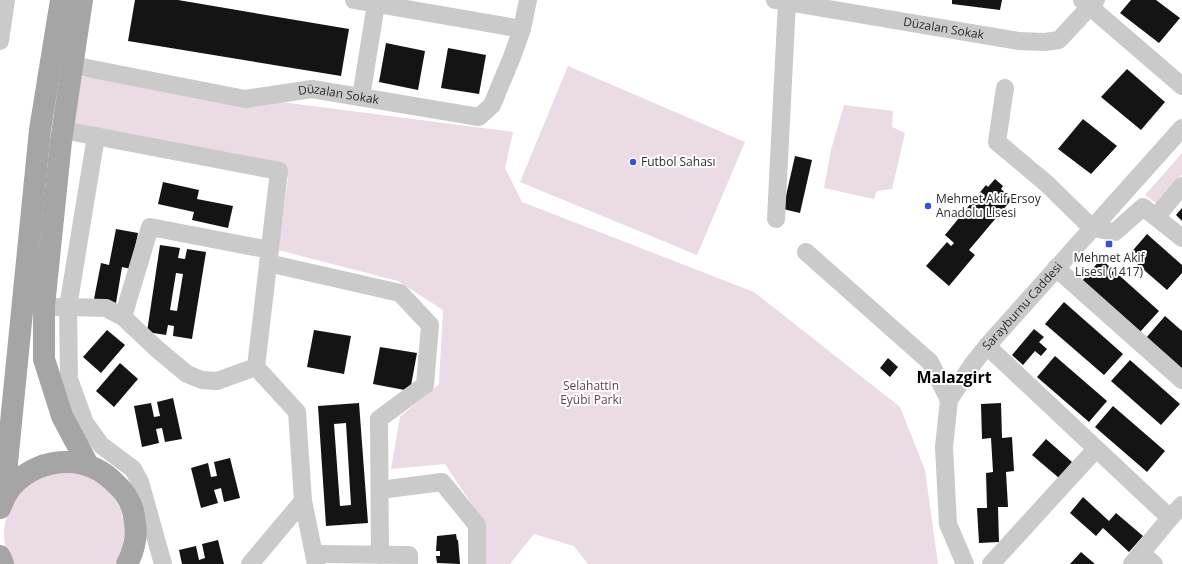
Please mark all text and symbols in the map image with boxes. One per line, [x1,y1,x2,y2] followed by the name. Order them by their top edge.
[902,13,986,43] street label: Düzalan Sokak
[297,80,381,108] street label: Düzalan Sokak
[641,153,716,170] place label: Futbol Sahası
[628,157,638,167] marker: Futbol Sahası
[936,190,1042,221] place label: Mehmet Akif Ersoy Anadolu Lisesi
[923,201,933,211] marker: Mehmet Akif Ersoy Anadolu Lisesi
[1104,239,1114,249] marker: Mehmet Akif Lisesi (1417)
[1073,249,1146,280] place label: Mehmet Akif Lisesi (1417)
[978,258,1066,354] street label: Sarayburnu Caddesi
[916,366,992,388] district label: Malazgirt
[560,377,622,408] park label: Selahattin Eyübi Parkı

